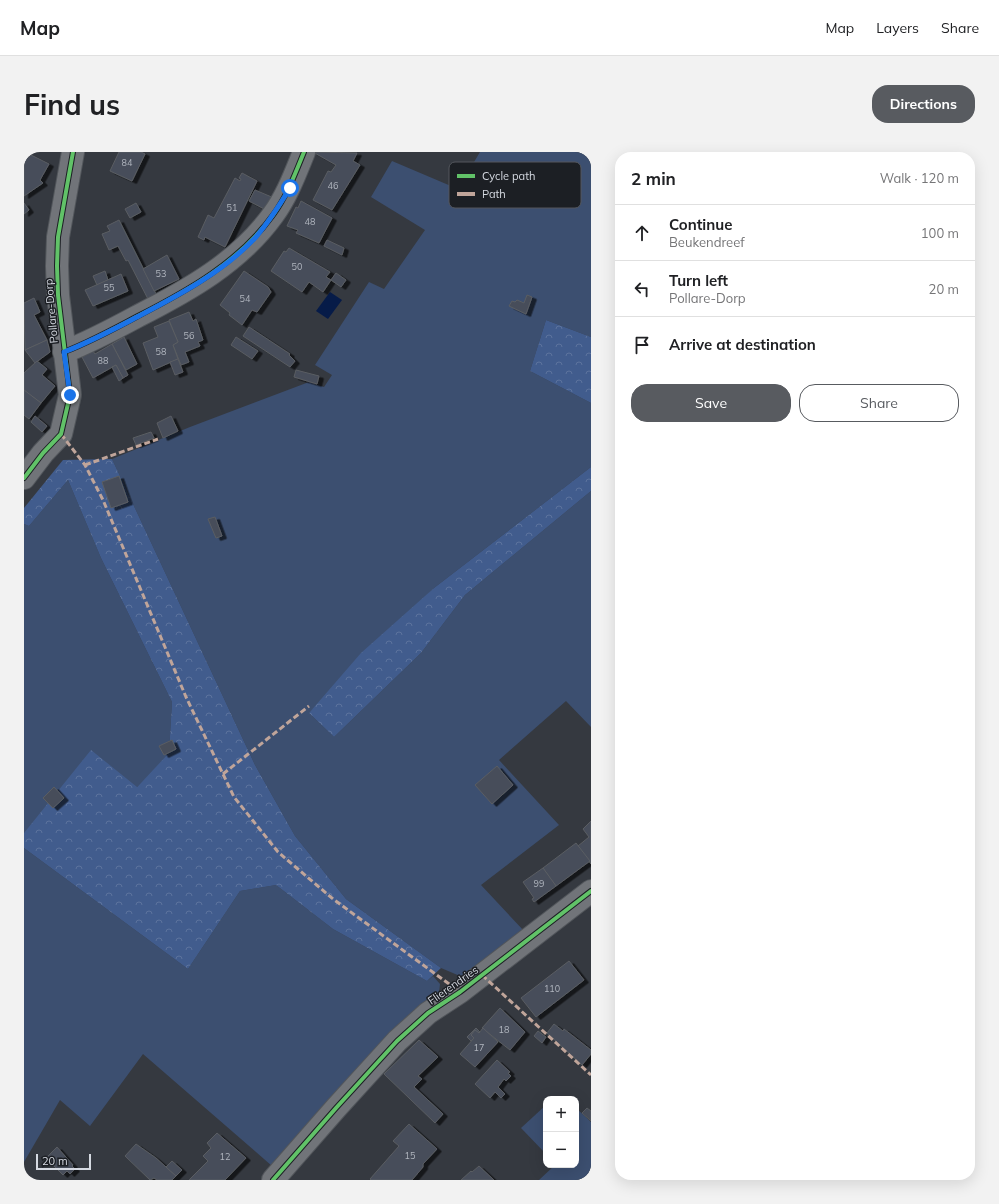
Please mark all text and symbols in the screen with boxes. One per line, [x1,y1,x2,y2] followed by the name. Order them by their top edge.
[20,16,60,40] text: Map
[825,19,854,37] text: Map
[876,19,919,37] text: Layers
[941,19,979,37] text: Share
[872,85,975,123] button: Directions
[24,87,120,122] text: Find us
[122,157,133,168] house number: 84
[449,162,581,208] legend
[631,168,676,189] text: 2 min
[482,169,535,183] text: Cycle path
[880,170,959,186] text: Walk · 120 m
[281,179,299,197] route start
[328,180,338,191] house number: 46
[482,187,506,201] text: Path
[227,202,237,213] house number: 51
[669,215,732,234] text: Continue
[305,216,315,227] house number: 48
[631,222,653,244] icon: ahead
[921,225,959,241] text: 100 m
[669,234,745,250] text: Beukendreef
[292,261,302,272] house number: 50
[156,268,166,279] house number: 53
[669,271,728,290] text: Turn left
[41,278,61,344] street label: Pollare-Dorp
[631,278,653,300] icon: left
[929,281,959,297] text: 20 m
[104,282,115,293] house number: 55
[669,290,746,306] text: Pollare-Dorp
[240,293,251,304] house number: 54
[184,330,194,341] house number: 56
[631,334,653,356] icon: arrive
[669,335,816,354] text: Arrive at destination
[156,346,166,357] house number: 58
[98,355,108,366] house number: 88
[631,384,791,422] button: Save
[799,384,959,422] button: Share
[61,386,79,404] route end
[534,878,544,889] house number: 99
[425,963,481,1007] street label: Flierendries
[544,983,560,994] house number: 110
[499,1024,509,1035] house number: 18
[474,1042,484,1053] house number: 17
[543,1096,579,1168] map controls
[543,1096,579,1132] button: +
[543,1132,579,1168] button: −
[405,1150,416,1161] house number: 15
[220,1151,230,1162] house number: 12
[36,1152,91,1171] scale bar
[42,1154,68,1168] text: 20 m

